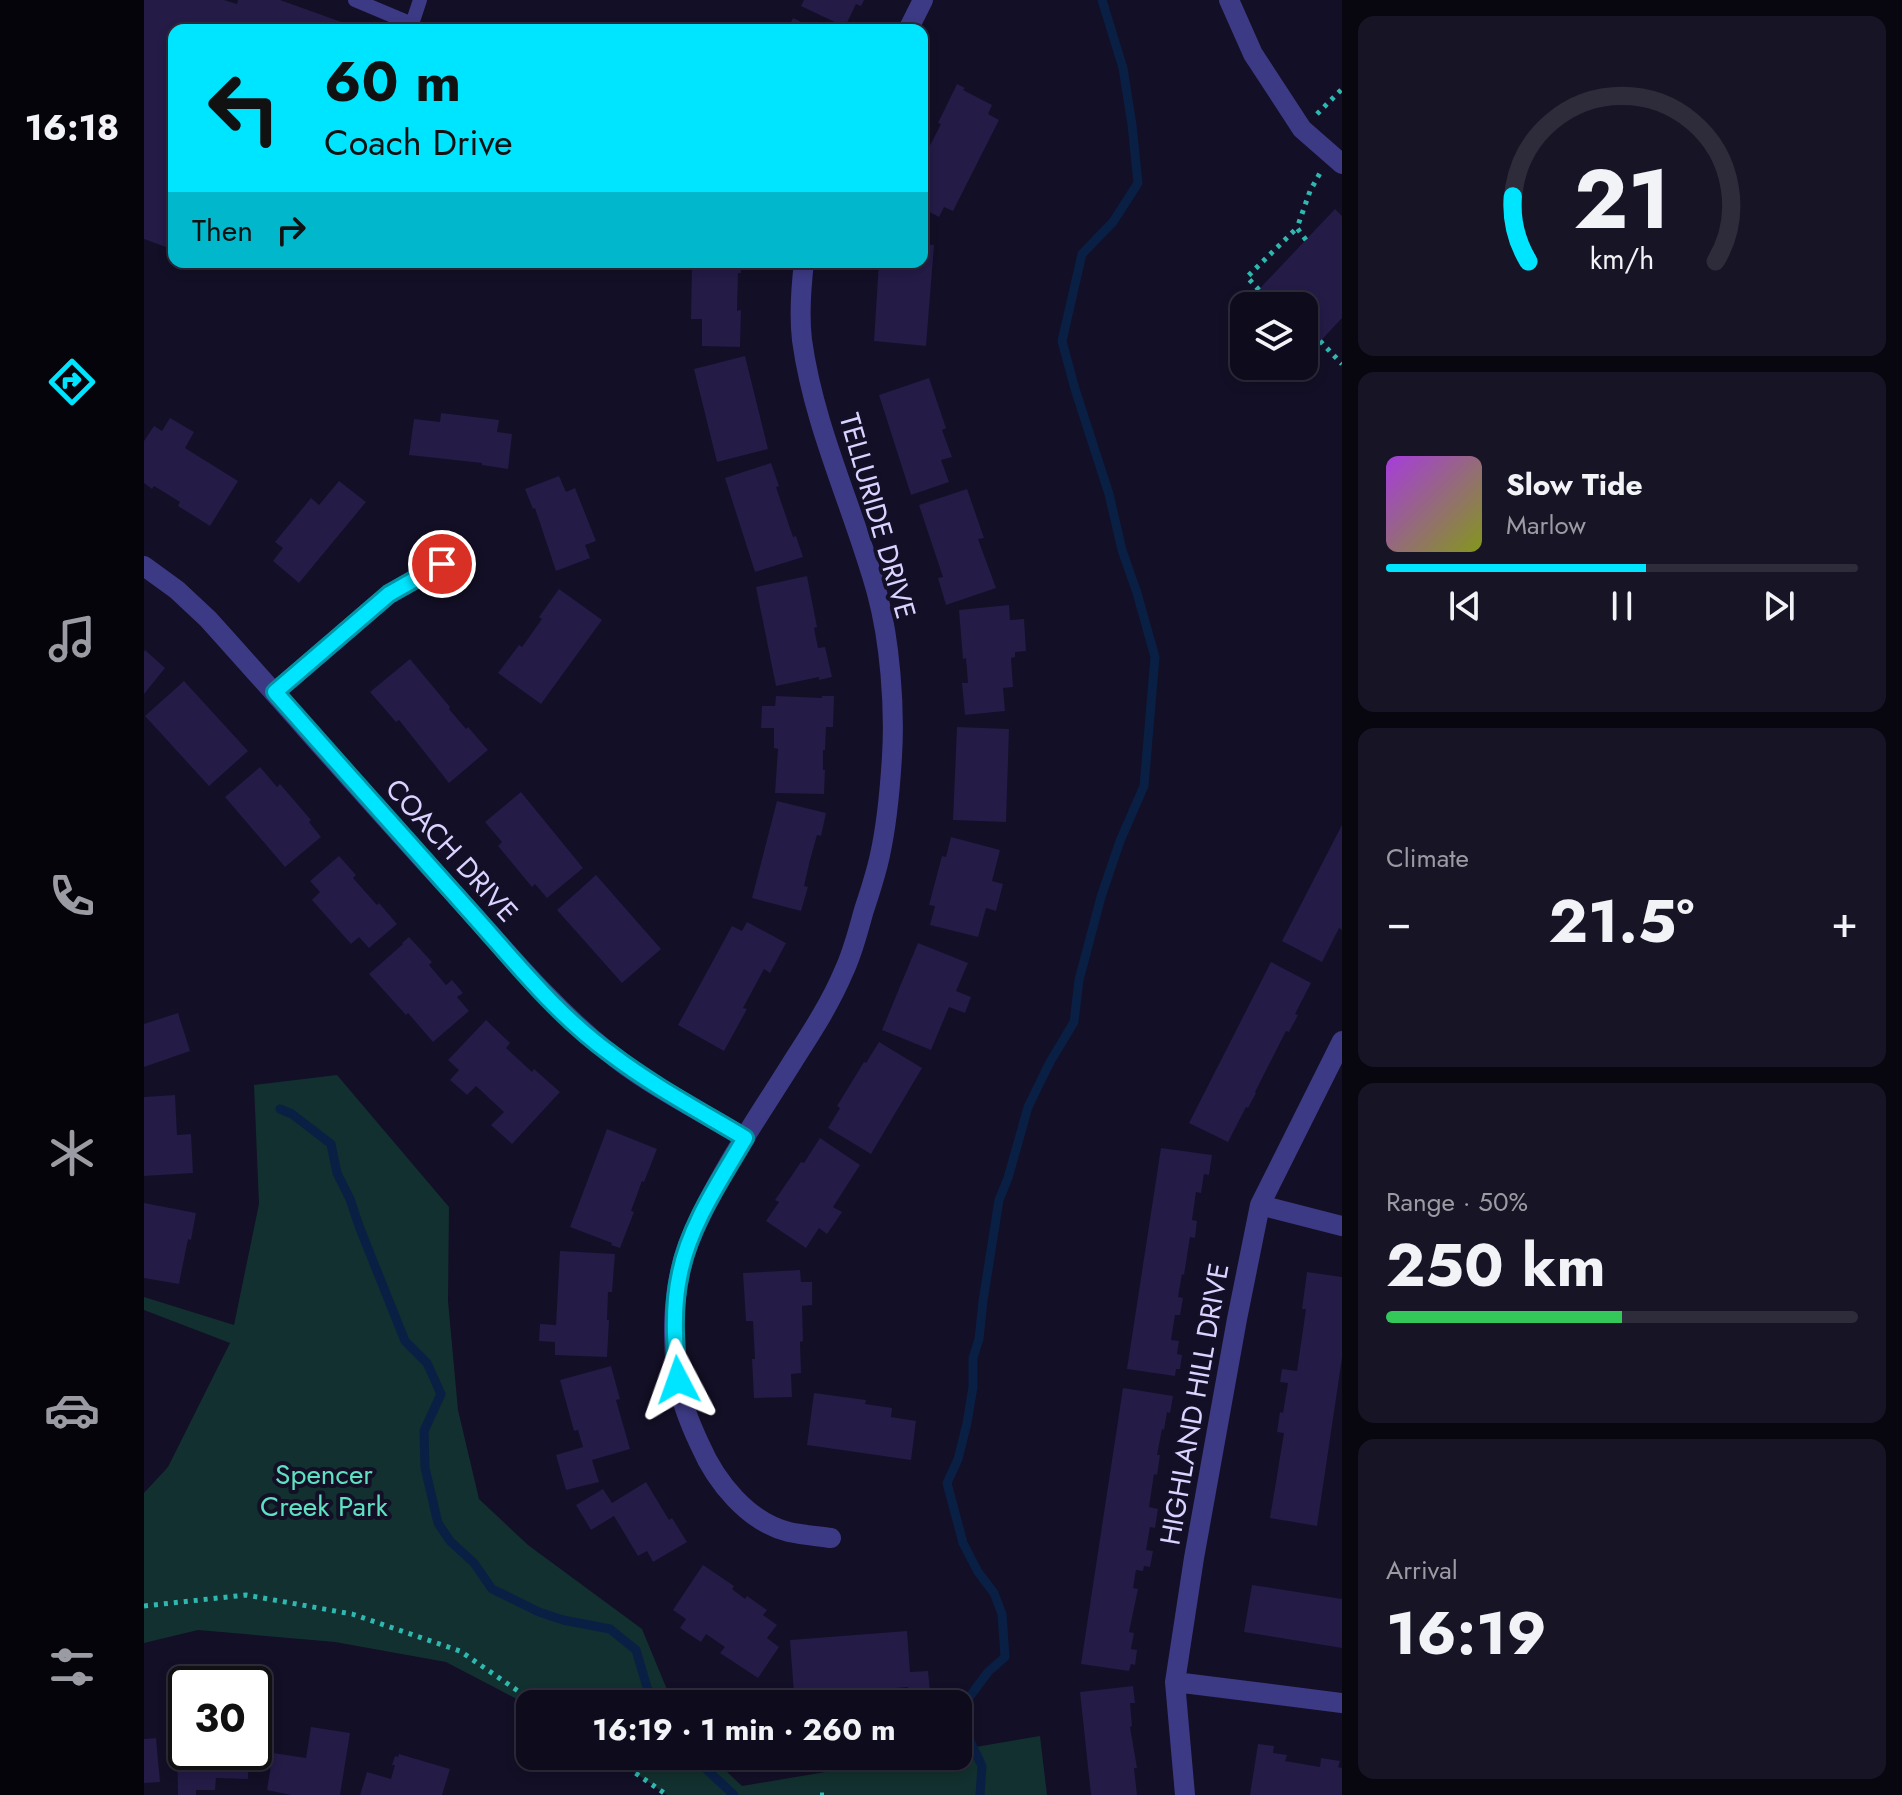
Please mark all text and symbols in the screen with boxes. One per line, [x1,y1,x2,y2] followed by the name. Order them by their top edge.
[324,41,461,122] text: 60 m
[192,56,296,160] icon: left
[25,101,119,153] text: 16:18
[324,116,513,168] text: Coach Drive
[1574,138,1670,258] text: 21
[269,208,313,252] icon: right
[192,209,253,252] text: Then
[1590,238,1654,280] text: km/h
[1230,292,1318,380] map controls
[1230,292,1318,380] button: layers
[44,354,100,410] icon: directions
[829,409,926,624] street label: TELLURIDE DRIVE
[1506,463,1643,506] text: Slow Tide
[1506,506,1586,544] text: Marlow
[408,530,476,598] pin
[420,542,464,586] icon: arrive
[1443,584,1487,628] icon: previous
[1600,584,1644,628] icon: pause
[1757,584,1801,628] icon: next
[44,611,100,667] icon: music
[376,769,527,931] street label: COACH DRIVE
[1386,839,1469,877] text: Climate
[44,868,100,924] icon: phone
[1549,878,1694,965] text: 21.5°
[1386,890,1412,954] text: −
[1831,890,1858,954] text: +
[44,1125,100,1181] icon: climate
[1386,1183,1528,1221] text: Range · 50%
[1386,1222,1606,1309] text: 250 km
[1150,1260,1239,1548] street label: HIGHLAND HILL DRIVE
[636,1338,720,1422] position arrow
[44,1382,100,1438] icon: car
[260,1454,389,1527] park label: Spencer Creek Park
[1386,1551,1458,1589] text: Arrival
[1386,1590,1547,1677] text: 16:19
[44,1639,100,1695] icon: filters
[168,1666,272,1770] speed limit sign: 30
[592,1708,896,1751] text: 16:19 · 1 min · 260 m

